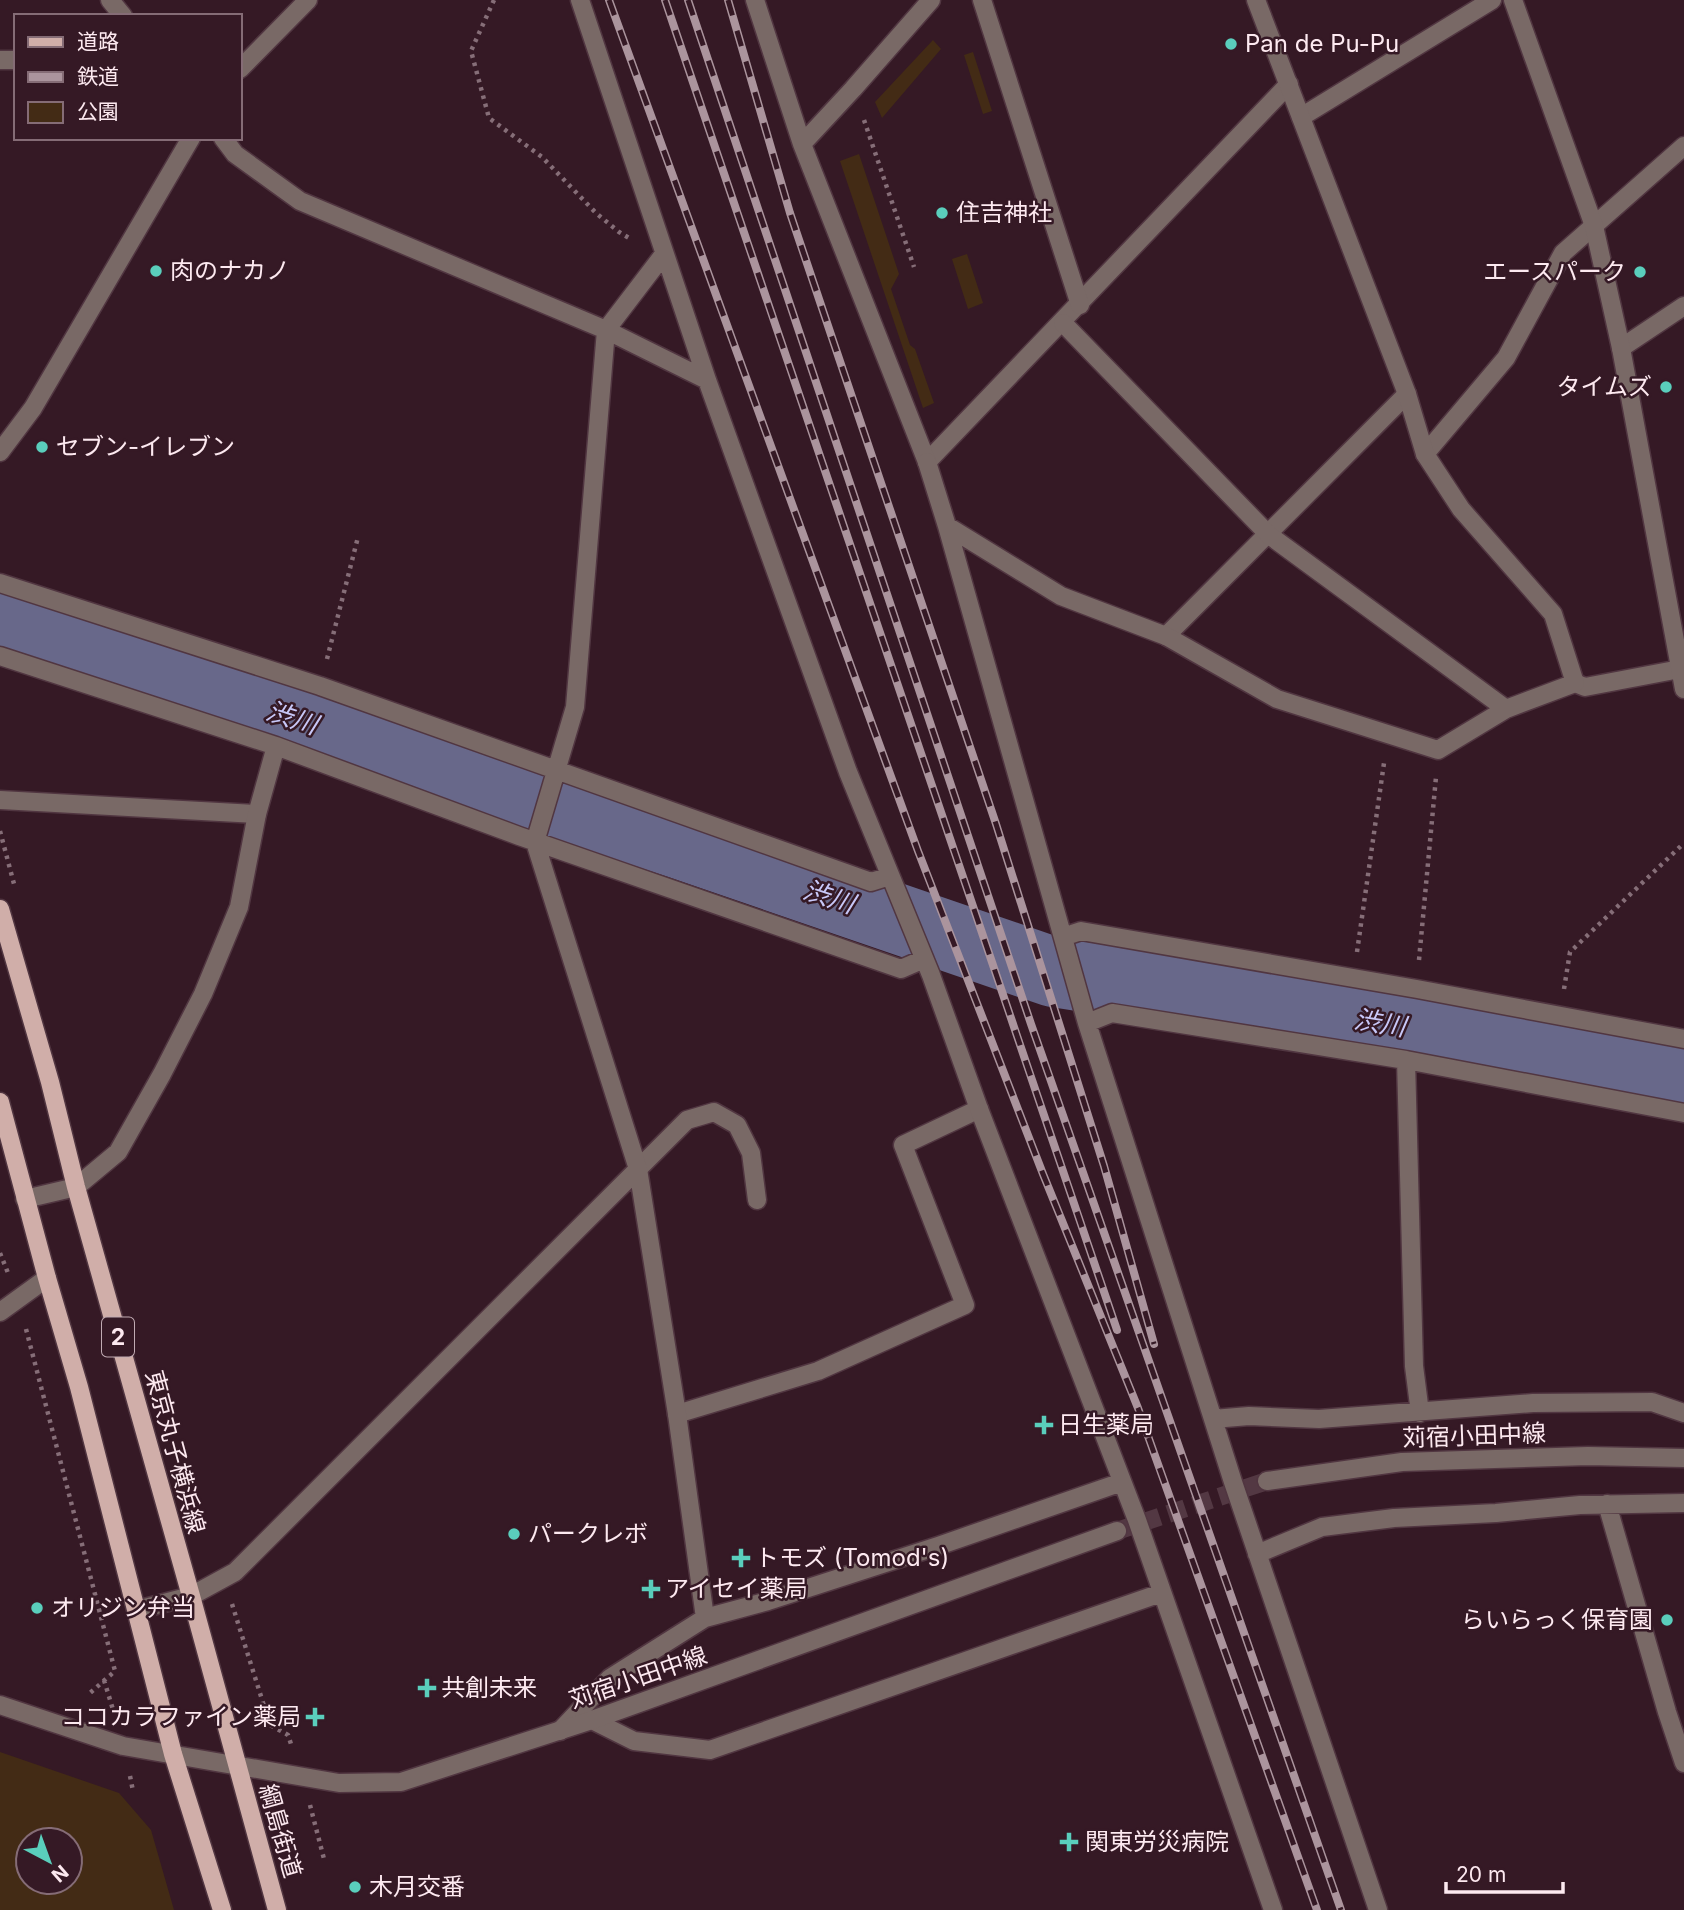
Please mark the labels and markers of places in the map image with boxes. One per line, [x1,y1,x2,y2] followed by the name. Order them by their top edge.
[1245,29,1399,58] place label: Pan de Pu-Pu
[1223,36,1239,52] marker: Pan de Pu-Pu
[956,198,1052,227] place label: 住吉神社
[934,205,950,221] marker: 住吉神社
[170,256,290,285] place label: 肉のナカノ
[1483,257,1626,286] place label: エースパーク
[148,263,164,279] marker: 肉のナカノ
[1632,264,1648,280] marker: エースパーク
[1556,372,1652,401] place label: タイムズ
[1658,379,1674,395] marker: タイムズ
[56,432,235,461] place label: セブン-イレブン
[34,439,50,455] marker: セブン-イレブン
[1058,1410,1154,1439] place label: 日生薬局
[1036,1417,1052,1433] marker: 日生薬局
[528,1519,648,1548] place label: パークレボ
[506,1526,522,1542] marker: パークレボ
[755,1543,949,1572] place label: トモズ (Tomod's)
[733,1550,749,1566] marker: トモズ (Tomod's)
[665,1574,808,1603] place label: アイセイ薬局
[643,1581,659,1597] marker: アイセイ薬局
[51,1593,195,1622] place label: オリジン弁当
[29,1600,45,1616] marker: オリジン弁当
[1461,1605,1653,1634] place label: らいらっく保育園
[1659,1612,1675,1628] marker: らいらっく保育園
[441,1673,537,1702] place label: 共創未来
[419,1680,435,1696] marker: 共創未来
[61,1702,301,1731] place label: ココカラファイン薬局
[307,1709,323,1725] marker: ココカラファイン薬局
[1085,1827,1229,1856] place label: 関東労災病院
[1059,1832,1079,1852] marker: 関東労災病院
[369,1872,465,1901] place label: 木月交番
[347,1879,363,1895] marker: 木月交番

